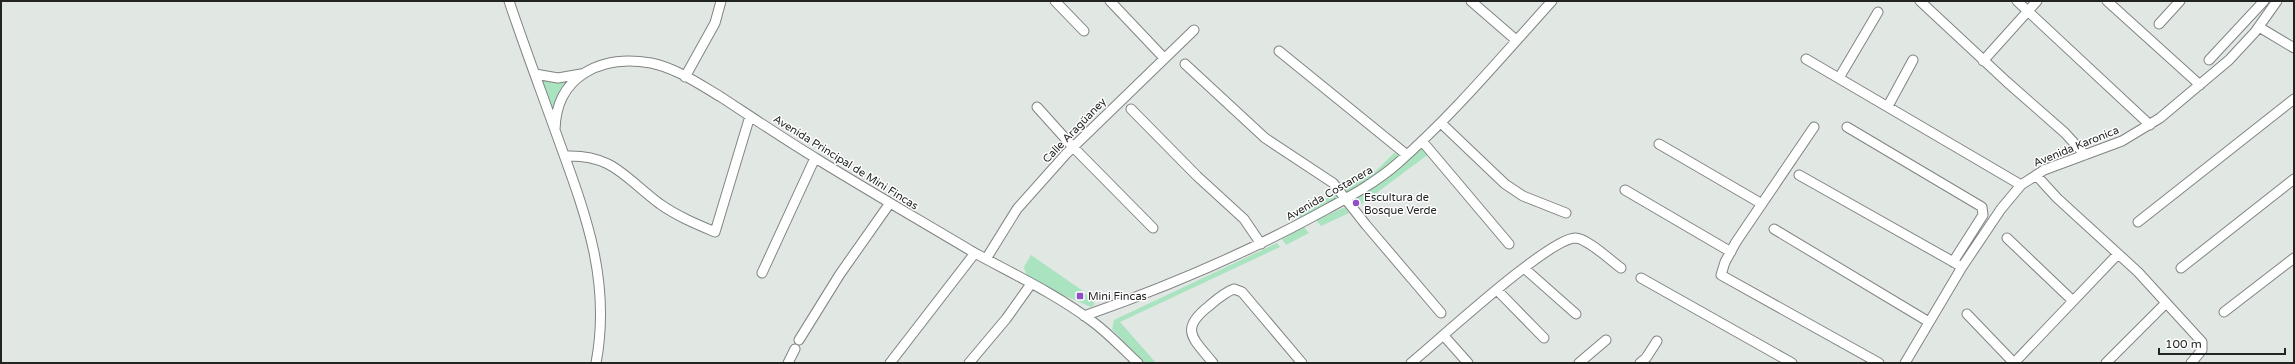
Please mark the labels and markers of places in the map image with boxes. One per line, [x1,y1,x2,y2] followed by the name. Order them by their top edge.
[1364,191,1437,217] place label: Escultura de Bosque Verde
[1351,198,1361,208] marker: Escultura de Bosque Verde
[1088,290,1147,303] place label: Mini Fincas
[1075,291,1085,301] marker: Mini Fincas

